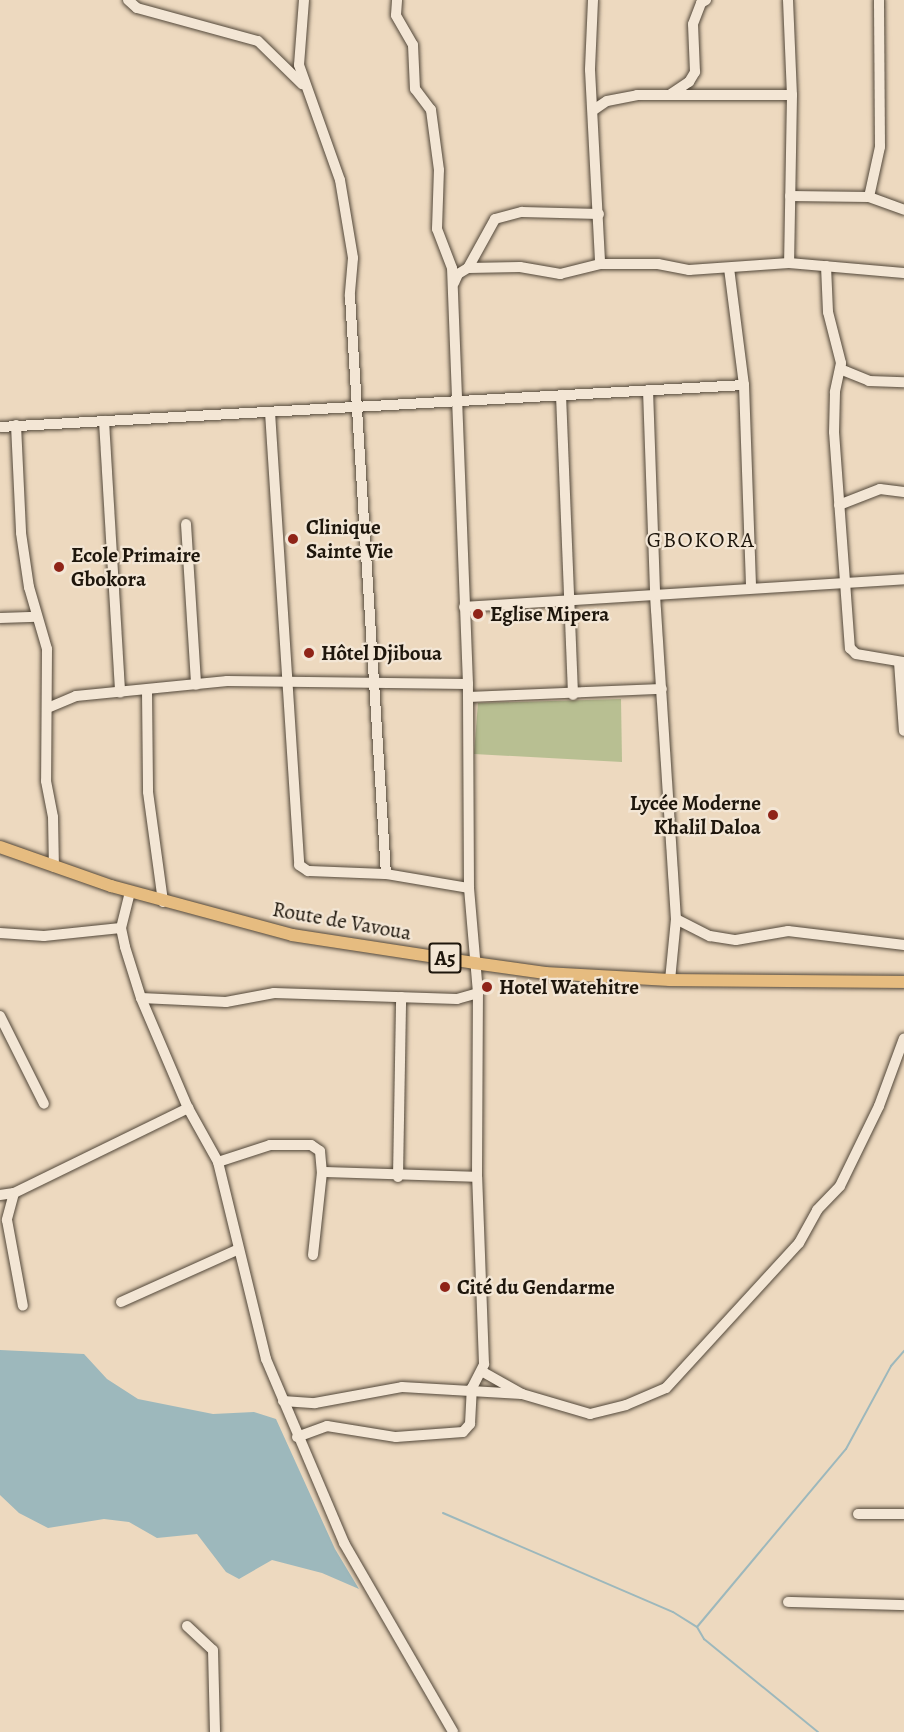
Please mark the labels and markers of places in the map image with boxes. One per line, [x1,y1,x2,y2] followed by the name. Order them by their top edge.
[306,514,393,564] place label: Clinique Sainte Vie
[284,530,302,548] marker: Clinique Sainte Vie
[71,542,200,592] place label: Ecole Primaire Gbokora
[52,560,66,574] marker: Ecole Primaire Gbokora
[490,601,609,627] place label: Eglise Mipera
[471,607,485,621] marker: Eglise Mipera
[321,640,442,666] place label: Hôtel Djiboua
[302,646,316,660] marker: Hôtel Djiboua
[630,790,761,840] place label: Lycée Moderne Khalil Daloa
[766,808,780,822] marker: Lycée Moderne Khalil Daloa
[499,974,639,1000] place label: Hotel Watehitre
[480,980,494,994] marker: Hotel Watehitre
[457,1274,615,1300] place label: Cité du Gendarme
[438,1280,452,1294] marker: Cité du Gendarme

